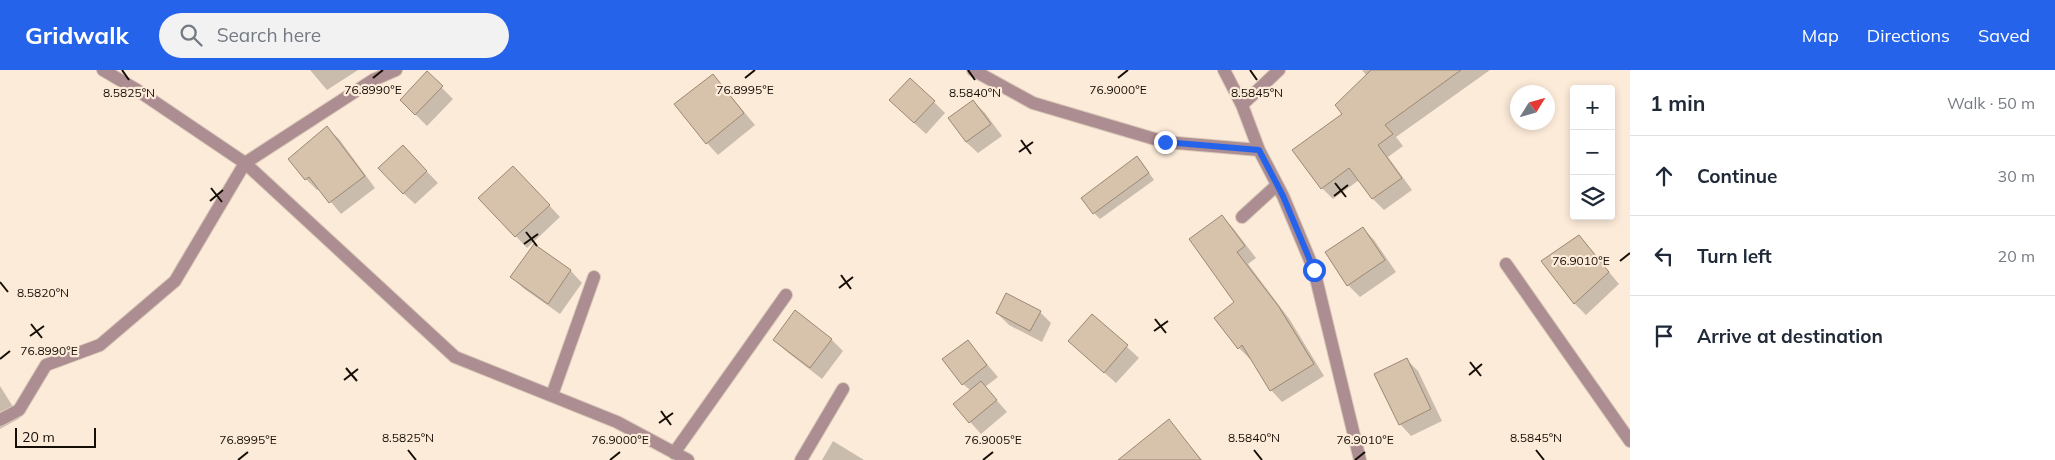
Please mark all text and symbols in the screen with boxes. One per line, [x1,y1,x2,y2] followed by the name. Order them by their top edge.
[159,13,509,58] search box
[25,20,129,50] text: Gridwalk
[177,21,205,49] icon: search
[217,23,321,47] text: Search here
[1802,24,1839,47] text: Map
[1867,24,1950,47] text: Directions
[1978,24,2030,47] text: Saved
[344,82,402,97] text: 76.8990°E
[716,82,774,97] text: 76.8995°E
[1089,82,1147,97] text: 76.9000°E
[103,85,155,100] text: 8.5825°N
[949,85,1001,100] text: 8.5840°N
[1231,85,1283,100] text: 8.5845°N
[1510,85,1555,130] north arrow
[1570,85,1615,220] map controls
[1570,85,1615,130] button: +
[1650,90,1705,116] text: 1 min
[1947,93,2035,113] text: Walk · 50 m
[1570,130,1615,175] button: −
[1154,131,1177,154] route end
[1650,162,1678,190] icon: ahead
[1697,164,1777,188] text: Continue
[1998,166,2035,186] text: 30 m
[1570,175,1615,220] button: layers
[1650,242,1678,270] icon: left
[1697,244,1772,268] text: Turn left
[1998,246,2035,266] text: 20 m
[1552,253,1610,268] text: 76.9010°E
[1303,259,1326,282] route start
[17,285,69,300] text: 8.5820°N
[1650,322,1678,350] icon: arrive
[1697,324,1883,348] text: Arrive at destination
[20,343,78,358] text: 76.8990°E
[15,425,96,448] scale bar
[22,428,55,446] text: 20 m
[382,430,434,445] text: 8.5825°N
[1228,430,1280,445] text: 8.5840°N
[1510,430,1562,445] text: 8.5845°N
[219,432,277,447] text: 76.8995°E
[591,432,649,447] text: 76.9000°E
[964,432,1022,447] text: 76.9005°E
[1336,432,1394,447] text: 76.9010°E

